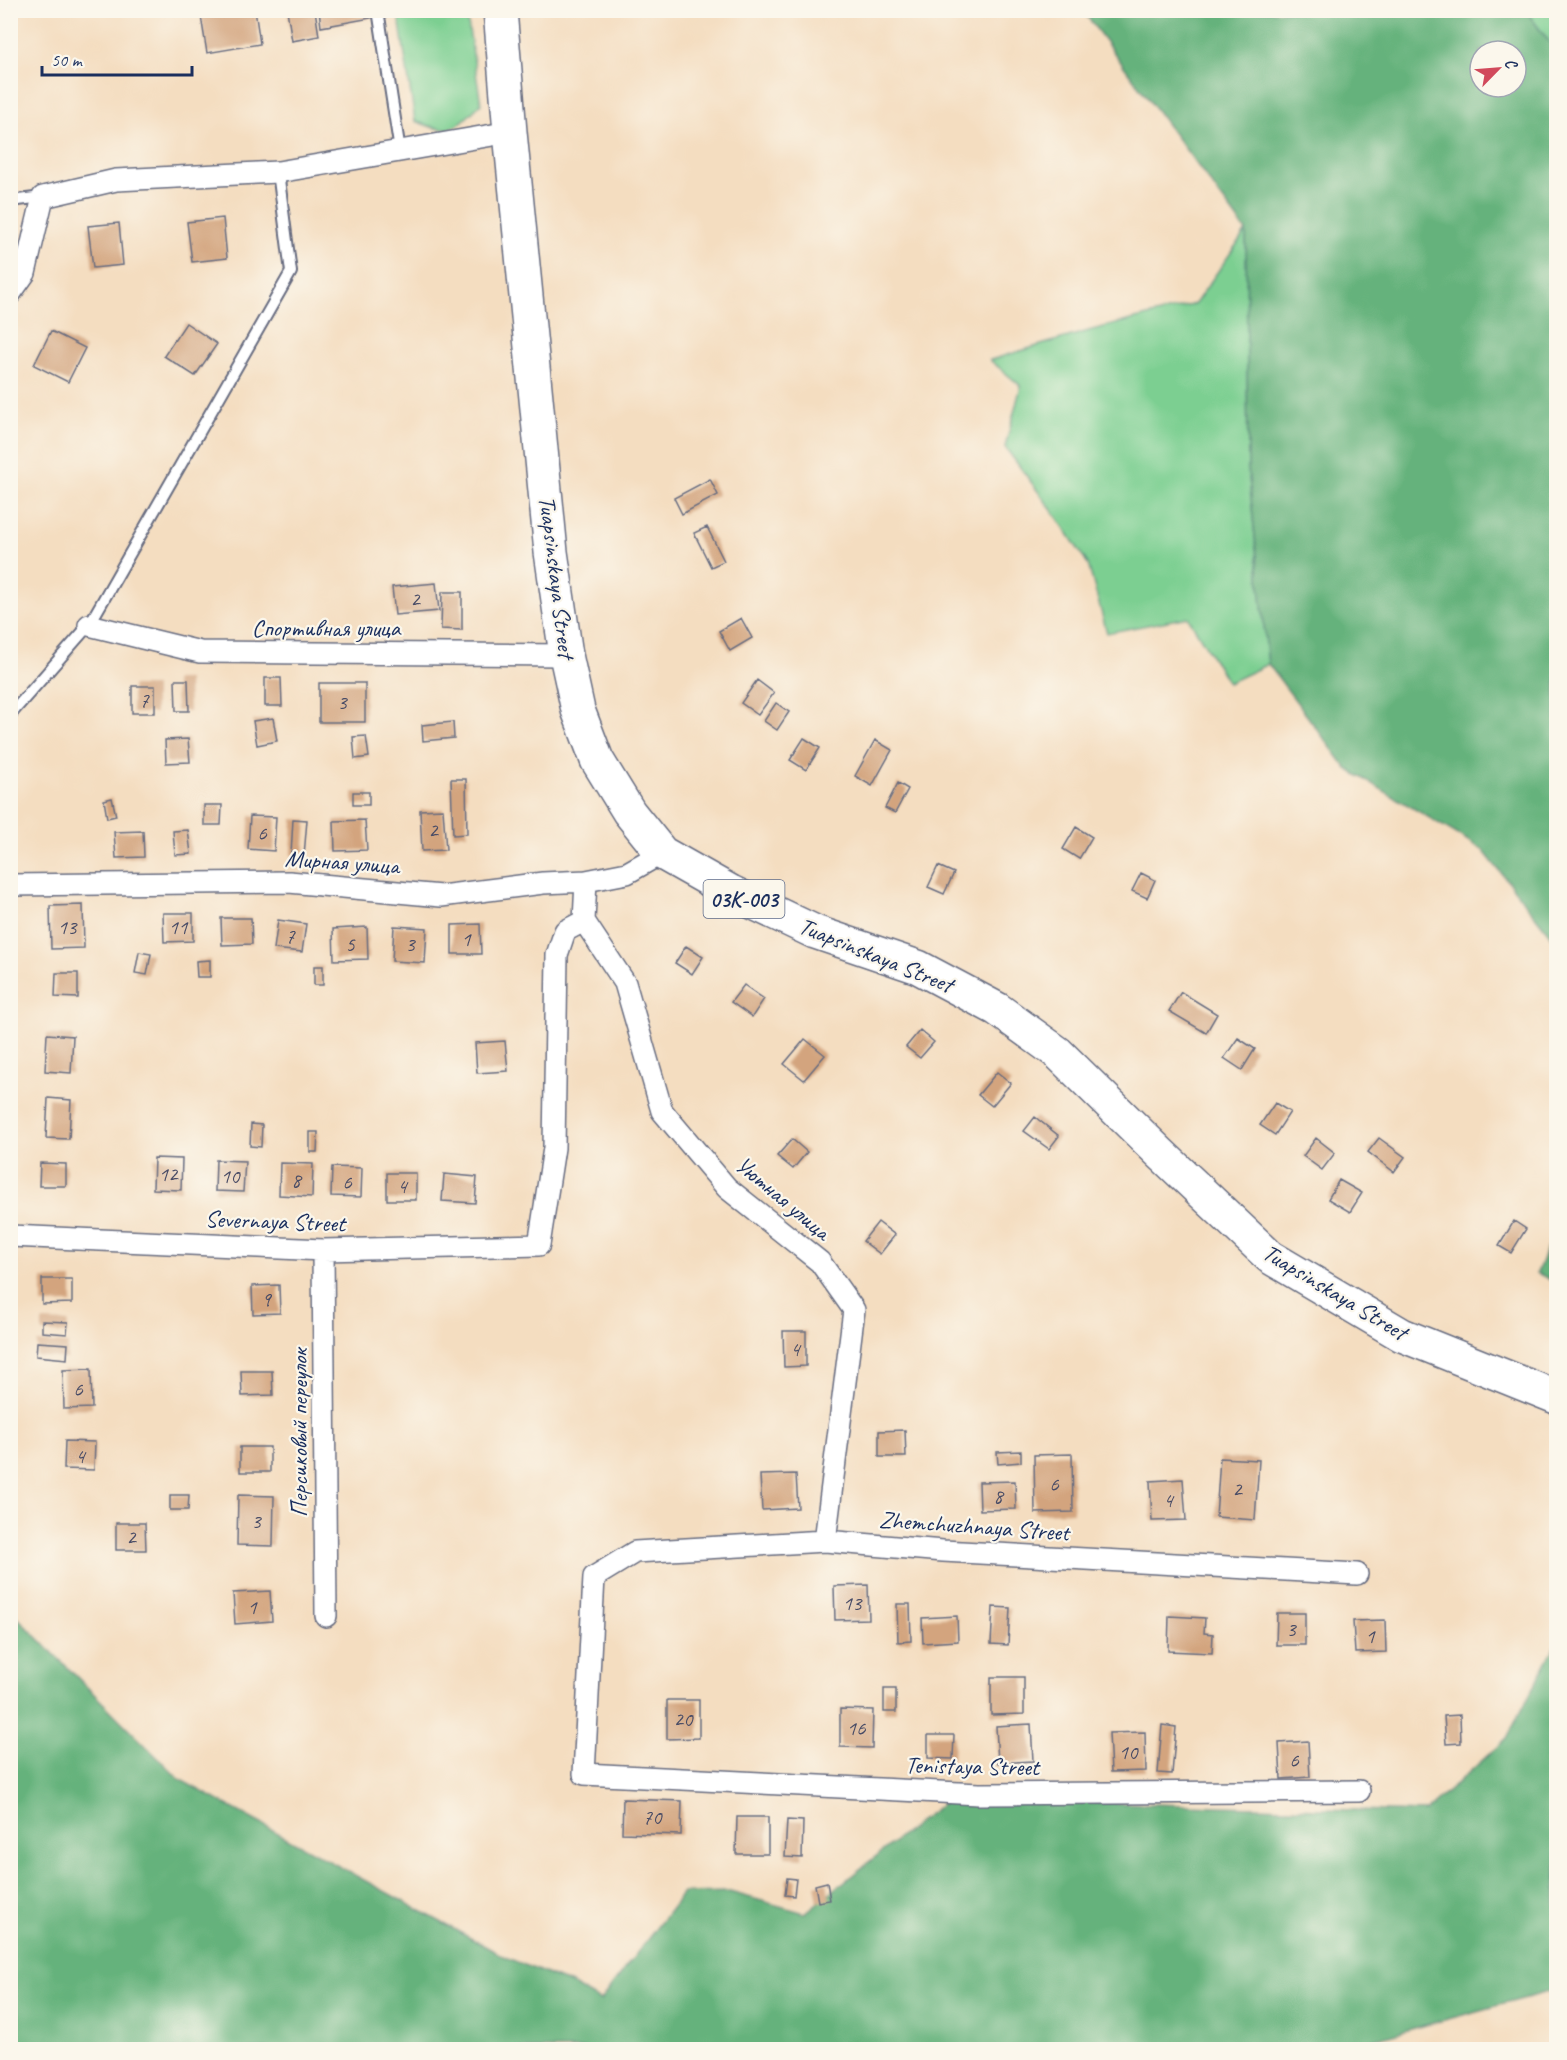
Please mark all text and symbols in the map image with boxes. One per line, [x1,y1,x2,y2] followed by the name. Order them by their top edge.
[42,39,192,77] scale bar
[1468,39,1528,99] north arrow
[51,49,84,71] text: 50 m
[1500,55,1522,73] text: С
[532,494,582,663] street label: Tuapsinskaya Street
[410,586,421,612] house number: 2
[252,613,402,643] street label: Спортивная улица
[139,687,150,713] house number: 7
[337,689,348,715] house number: 3
[428,817,439,843] house number: 2
[257,820,267,846] house number: 6
[284,843,402,881] street label: Мирная улица
[704,880,784,918] road number: 03К-003
[795,911,960,1001] street label: Tuapsinskaya Street
[58,914,78,940] house number: 13
[169,914,189,940] house number: 11
[285,923,296,949] house number: 7
[461,926,472,952] house number: 1
[345,931,356,957] house number: 5
[405,931,416,957] house number: 3
[729,1150,838,1248] street label: Уютная улица
[159,1161,179,1187] house number: 12
[221,1163,241,1189] house number: 10
[291,1167,303,1193] house number: 8
[342,1169,352,1195] house number: 6
[397,1173,409,1199] house number: 4
[204,1204,348,1239] street label: Severnaya Street
[1257,1237,1415,1348] street label: Tuapsinskaya Street
[261,1286,272,1312] house number: 9
[790,1336,802,1362] house number: 4
[284,1347,314,1517] street label: Персиковый переулок
[73,1376,83,1402] house number: 6
[75,1443,87,1469] house number: 4
[1049,1471,1059,1497] house number: 6
[1232,1476,1243,1502] house number: 2
[993,1483,1005,1509] house number: 8
[1163,1487,1175,1513] house number: 4
[878,1504,1072,1548] street label: Zhemchuzhnaya Street
[251,1508,262,1534] house number: 3
[126,1524,137,1550] house number: 2
[843,1590,863,1616] house number: 13
[247,1594,258,1620] house number: 1
[1286,1616,1297,1642] house number: 3
[1365,1623,1376,1649] house number: 1
[674,1706,694,1732] house number: 20
[847,1715,866,1741] house number: 16
[1119,1739,1139,1765] house number: 10
[1289,1747,1299,1773] house number: 6
[905,1750,1041,1782] street label: Tenistaya Street
[643,1804,663,1830] house number: 70

